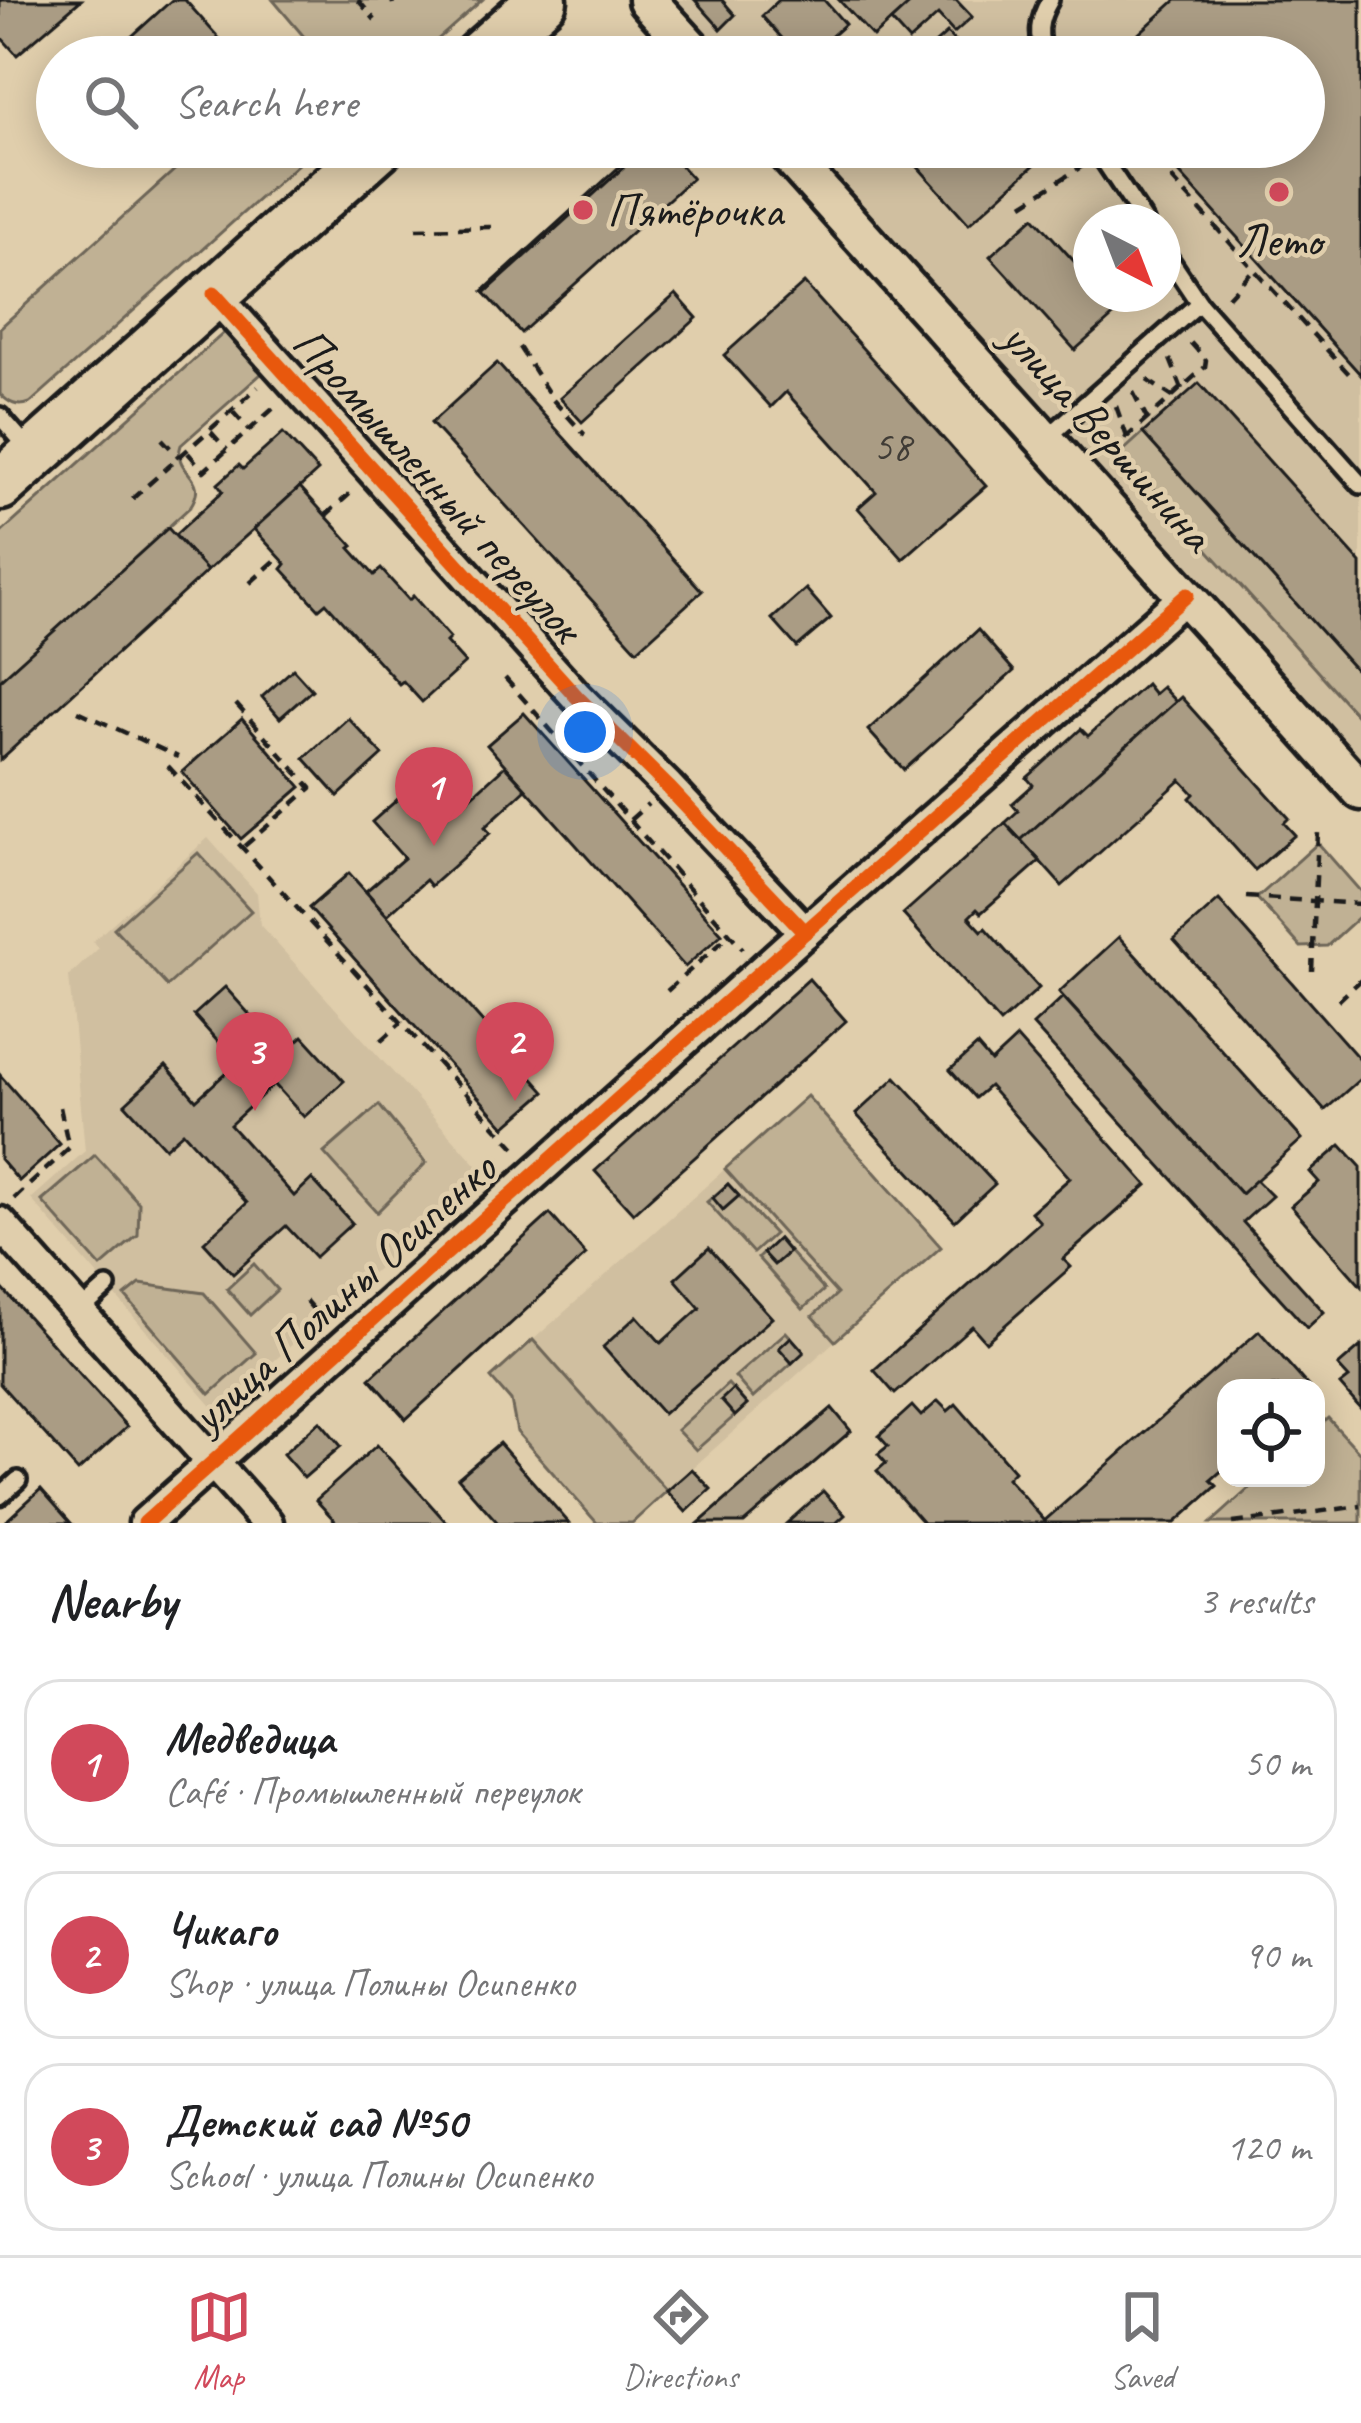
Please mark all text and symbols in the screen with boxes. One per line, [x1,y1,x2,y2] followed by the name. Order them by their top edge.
[36,36,1325,168] search box
[78,69,144,135] icon: search
[174,74,357,131] text: Search here
[1266,179,1292,205] marker: Лето
[607,180,786,240] place label: Пятёрочка
[570,197,596,223] marker: Пятёрочка
[1073,204,1181,312] north arrow
[1236,210,1327,270] place label: Лето
[987,306,1229,566] street label: улица Вершинина
[280,313,599,658] street label: Промышленный переулок
[873,420,915,473] house number: 58
[555,702,615,762] your location
[395,747,473,846] pin: 1
[476,1002,554,1101] pin: 2
[216,1012,294,1111] pin: 3
[176,1138,510,1447] street label: улица Полины Осипенко
[1217,1379,1325,1487] map controls
[1217,1379,1325,1487] button: locate
[48,1569,176,1633] text: Nearby
[1199,1577,1313,1626] text: 3 results
[165,1710,334,1767] text: Медведица
[81,1739,99,1788] text: 1
[1244,1739,1310,1788] text: 50 m
[165,1767,580,1816] text: Café · Промышленный переулок
[165,1902,277,1959] text: Чикаго
[81,1931,99,1980] text: 2
[1244,1931,1310,1980] text: 90 m
[165,1959,575,2008] text: Shop · улица Полины Осипенко
[165,2094,466,2151] text: Детский сад №50
[81,2123,99,2172] text: 3
[1226,2123,1310,2172] text: 120 m
[165,2151,592,2200] text: School · улица Полины Осипенко
[186,2284,252,2398] tab: Map
[623,2284,738,2398] tab: Directions
[1109,2284,1175,2398] tab: Saved

